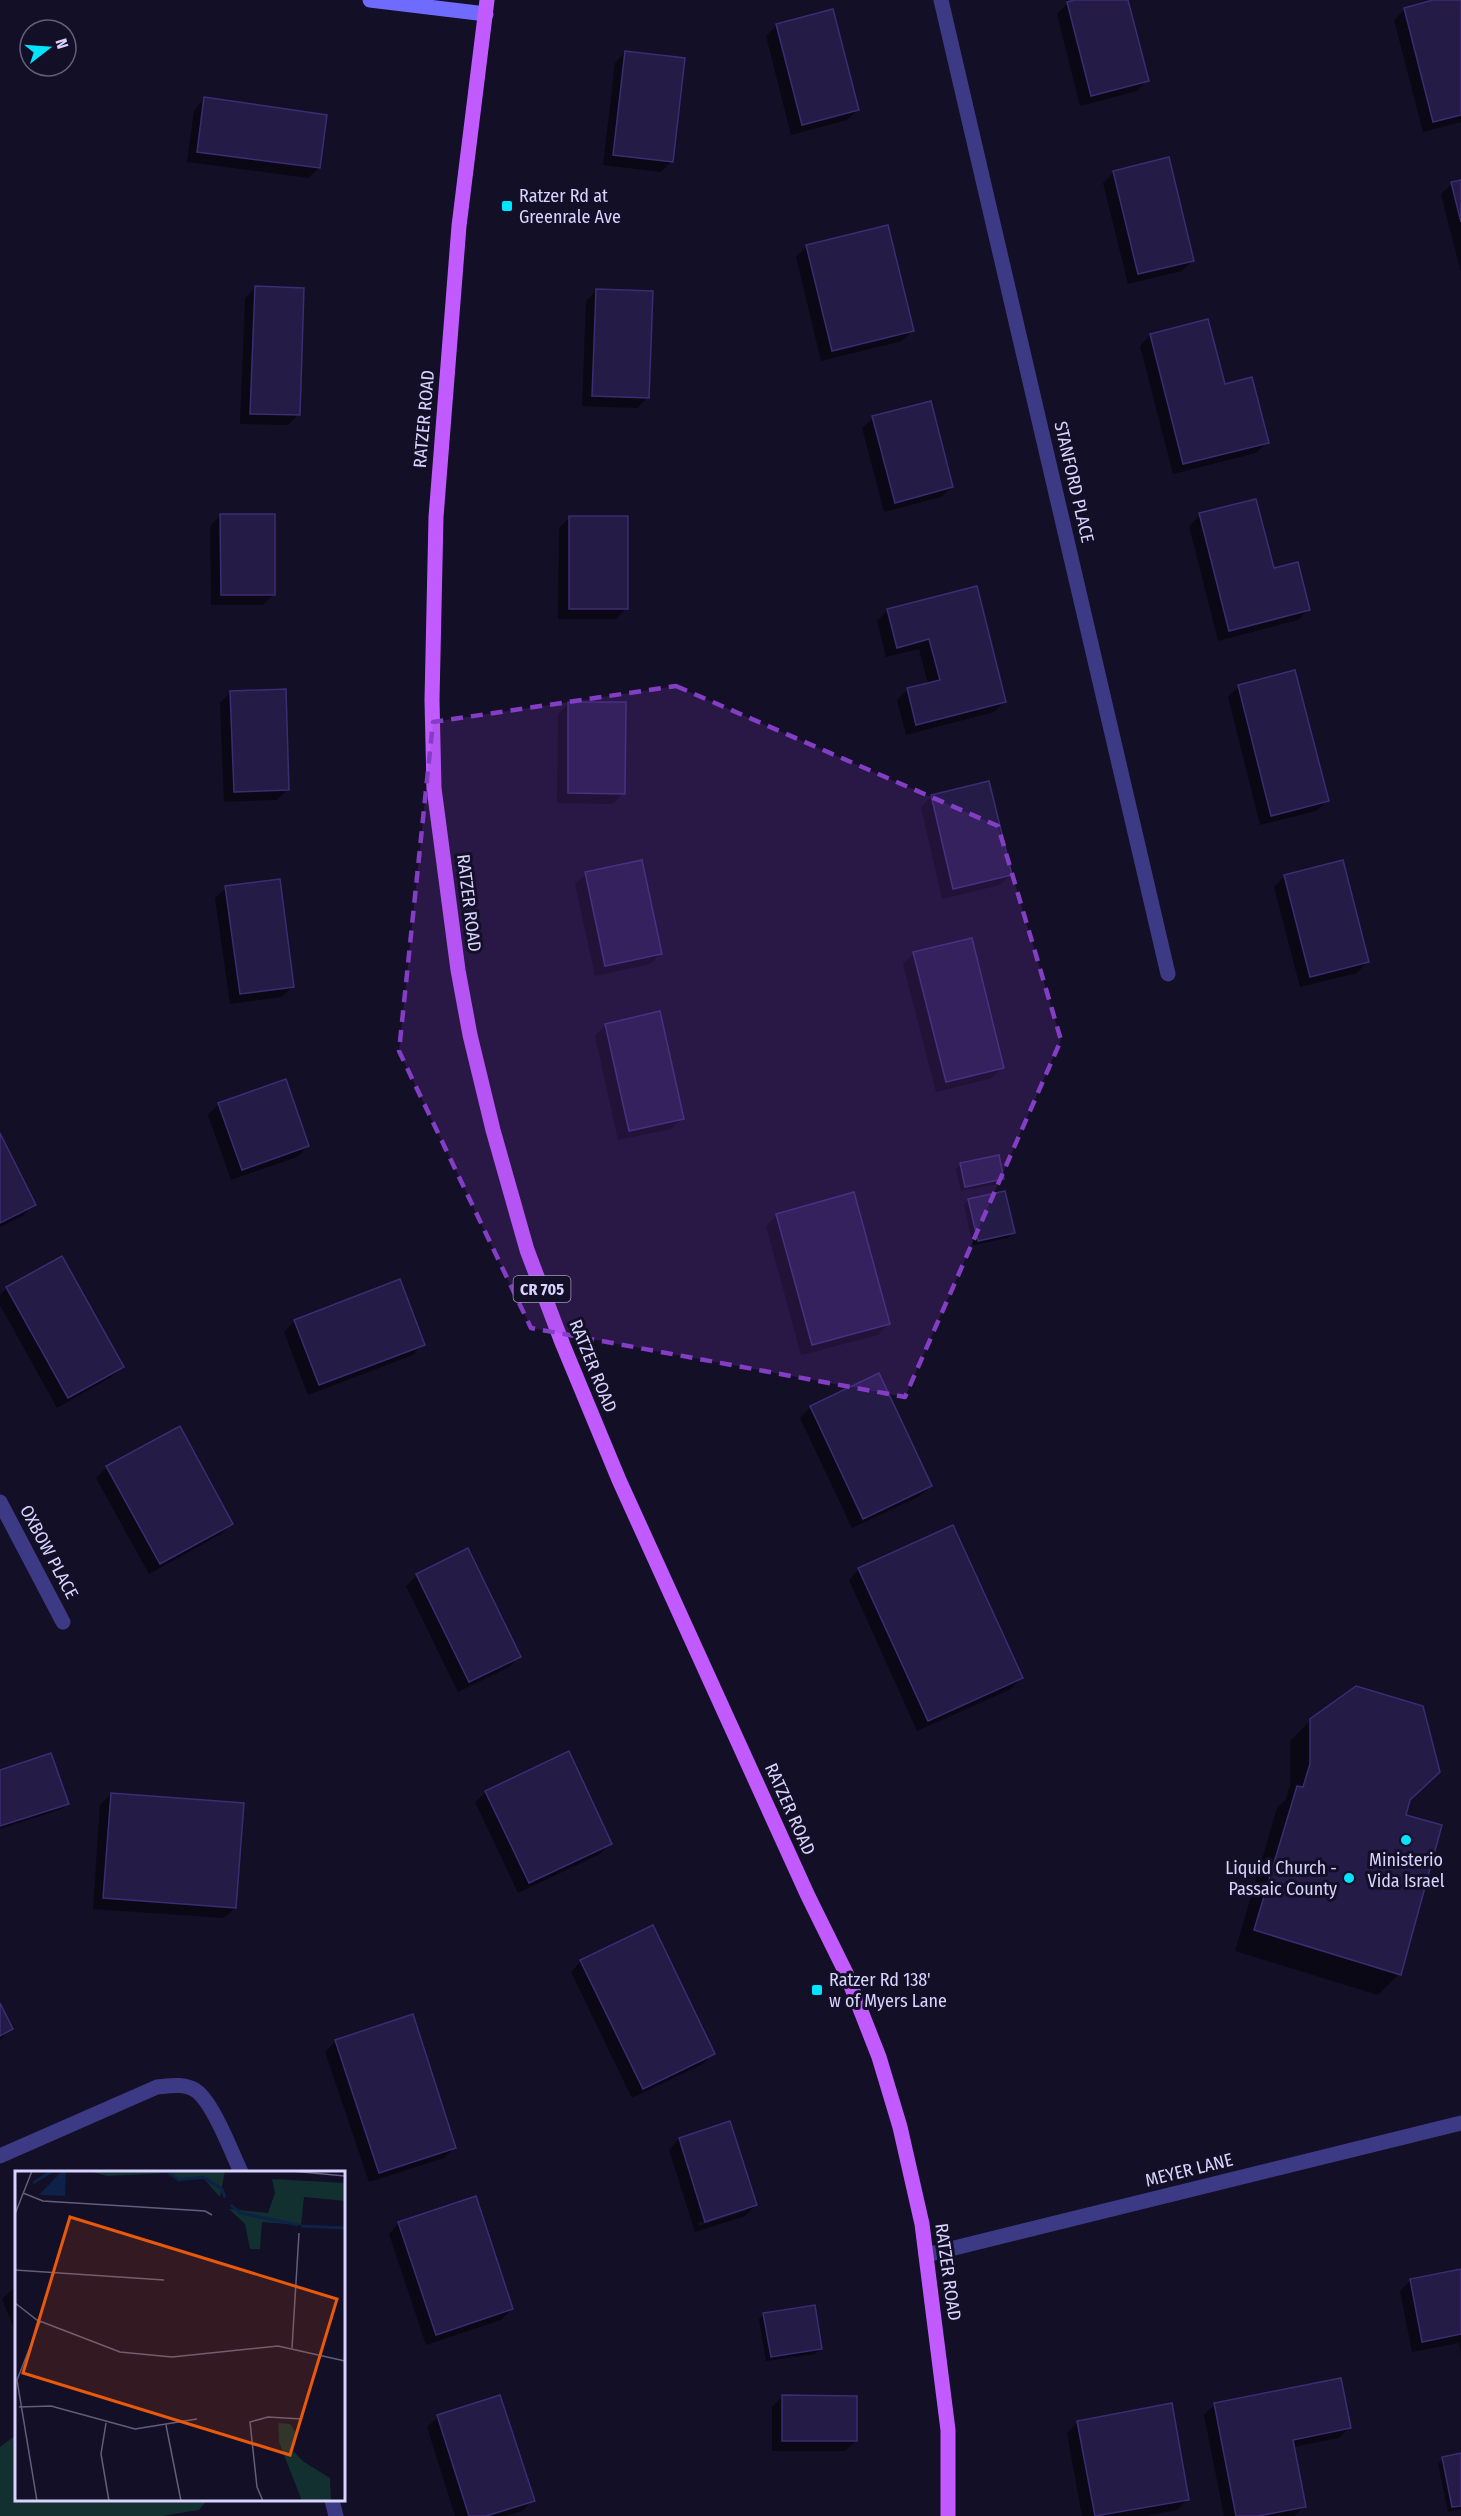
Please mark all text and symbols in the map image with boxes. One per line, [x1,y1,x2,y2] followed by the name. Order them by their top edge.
[18,18,78,78] north arrow
[51,36,72,51] text: N
[519,185,621,228] place label: Ratzer Rd at Greenrale Ave
[500,199,514,213] marker: Ratzer Rd at Greenrale Ave
[409,369,439,469] street label: RATZER ROAD
[1049,419,1099,545] street label: STANFORD PLACE
[452,853,486,953] street label: RATZER ROAD
[514,1276,570,1302] road number: CR 705
[564,1316,622,1416] street label: RATZER ROAD
[15,1501,83,1603] street label: OXBOW PLACE
[760,1760,820,1858] street label: RATZER ROAD
[1399,1833,1413,1847] marker: Ministerio Vida Israel
[1368,1849,1445,1892] place label: Ministerio Vida Israel
[1225,1857,1337,1900] place label: Liquid Church - Passaic County
[1342,1871,1356,1885] marker: Liquid Church - Passaic County
[829,1969,947,2012] place label: Ratzer Rd 138' w of Myers Lane
[810,1983,824,1997] marker: Ratzer Rd 138' w of Myers Lane
[1143,2149,1235,2191] street label: MEYER LANE
[15,2171,345,2501] inset map
[930,2222,966,2322] street label: RATZER ROAD

